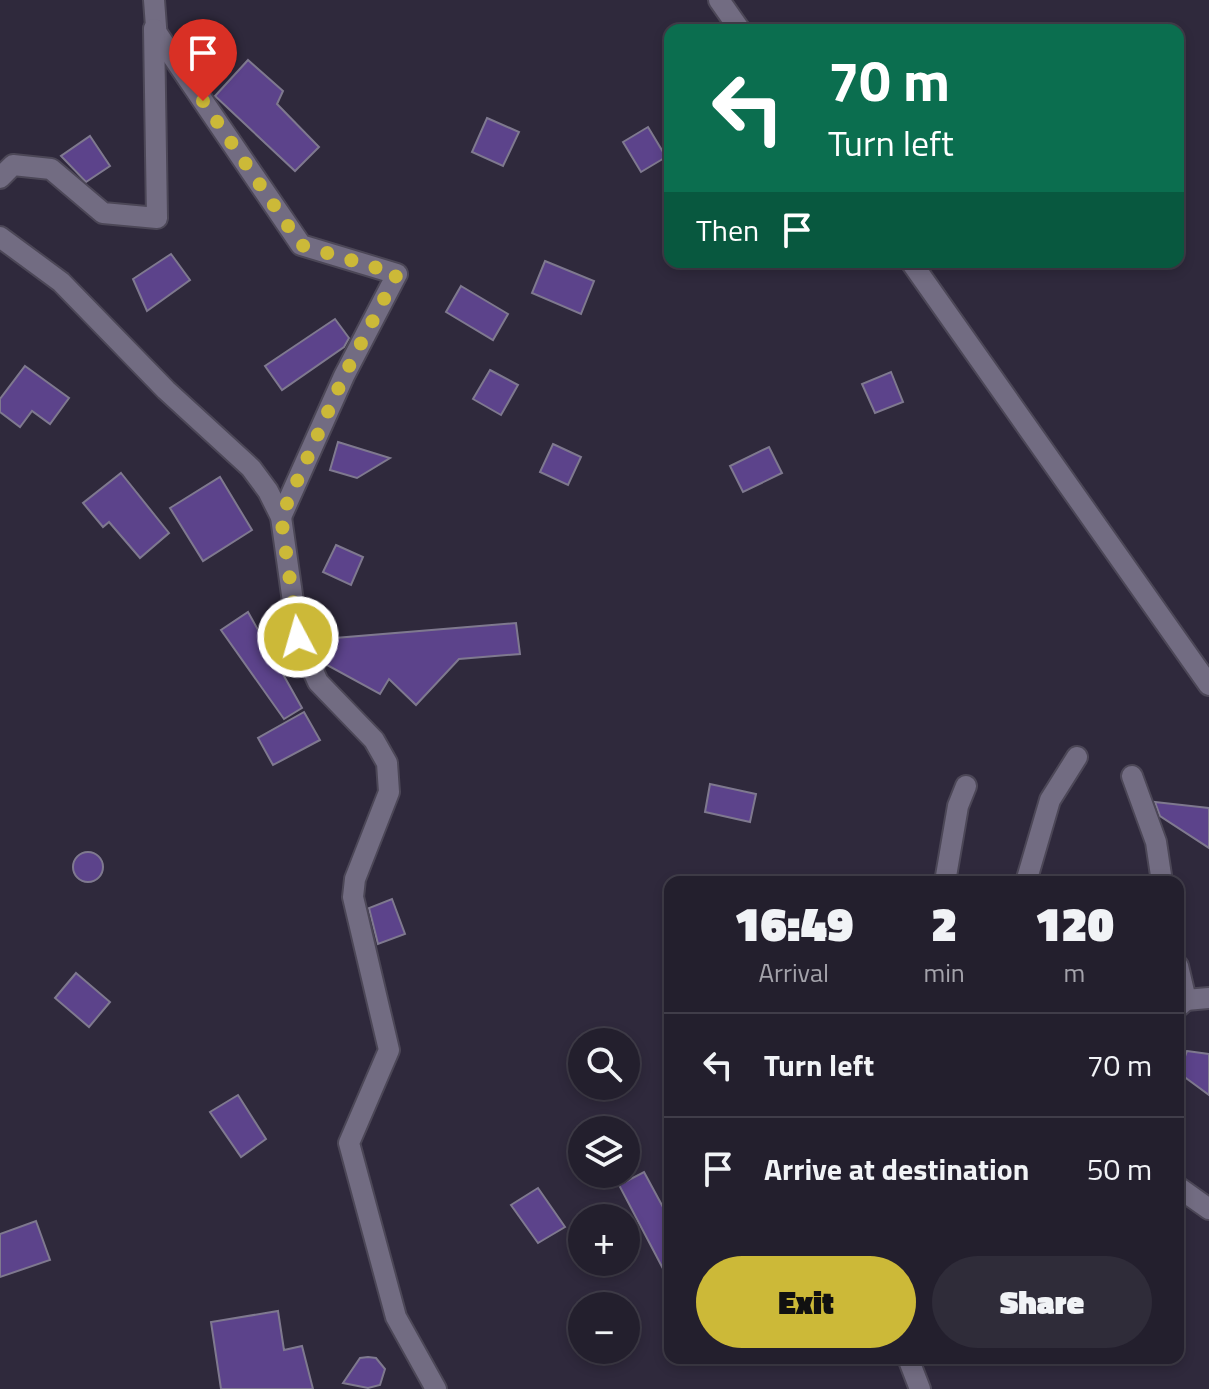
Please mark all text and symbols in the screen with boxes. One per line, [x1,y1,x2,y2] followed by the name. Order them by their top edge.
[169,19,237,101] pin
[181,31,225,75] icon: arrive
[828,38,950,123] text: 70 m
[696,56,800,160] icon: left
[828,115,954,170] text: Turn left
[696,207,759,253] text: Then
[775,208,819,252] icon: arrive
[256,595,340,679] position arrow
[734,887,853,960] text: 16:49
[931,887,957,960] text: 2
[1035,887,1114,960] text: 120
[758,953,829,992] text: Arrival
[923,953,965,992] text: min
[1064,953,1085,992] text: m
[568,1028,640,1364] map controls
[568,1028,640,1100] button: search
[764,1042,874,1088] text: Turn left
[1087,1042,1152,1088] text: 70 m
[696,1043,740,1087] icon: left
[568,1116,640,1188] button: layers
[764,1146,1029,1192] text: Arrive at destination
[1087,1146,1152,1192] text: 50 m
[696,1147,740,1191] icon: arrive
[568,1204,640,1276] button: +
[696,1256,916,1348] button: Exit
[932,1256,1152,1348] button: Share
[568,1292,640,1364] button: −

